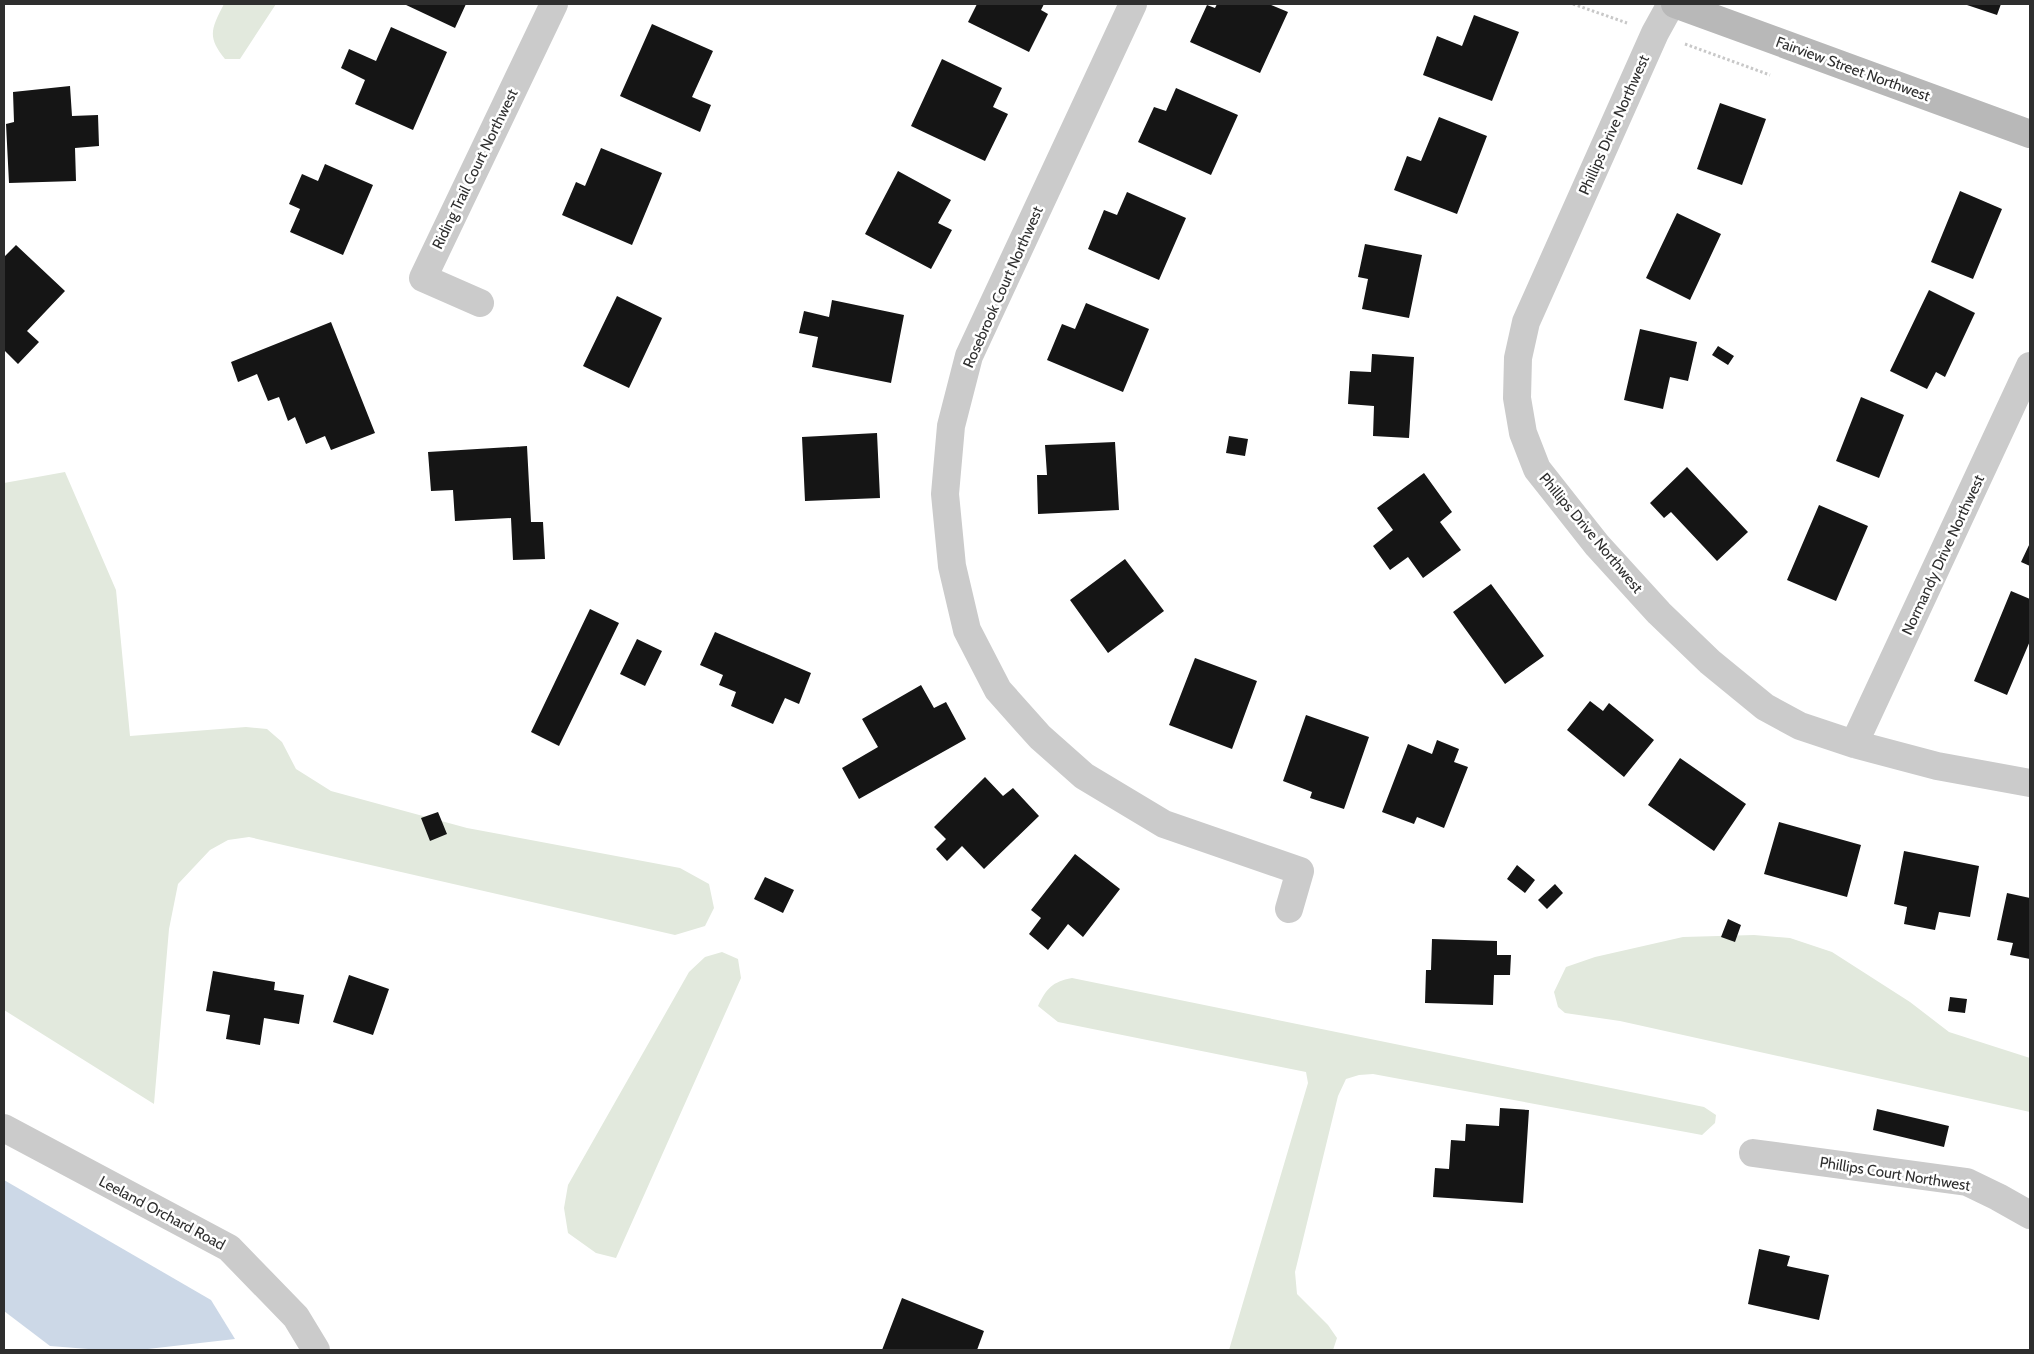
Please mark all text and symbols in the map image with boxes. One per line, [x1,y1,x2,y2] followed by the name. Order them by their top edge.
[1773,33,1933,105] street label: Fairview Street Northwest
[1575,52,1653,198] street label: Phillips Drive Northwest
[428,86,522,252] street label: Riding Trail Court Northwest
[959,203,1047,371] street label: Rosebrook Court Northwest
[1536,469,1646,597] street label: Phillips Drive Northwest
[1898,472,1988,638] street label: Normandy Drive Northwest
[1818,1153,1972,1195] street label: Phillips Court Northwest
[96,1172,228,1254] street label: Leeland Orchard Road

